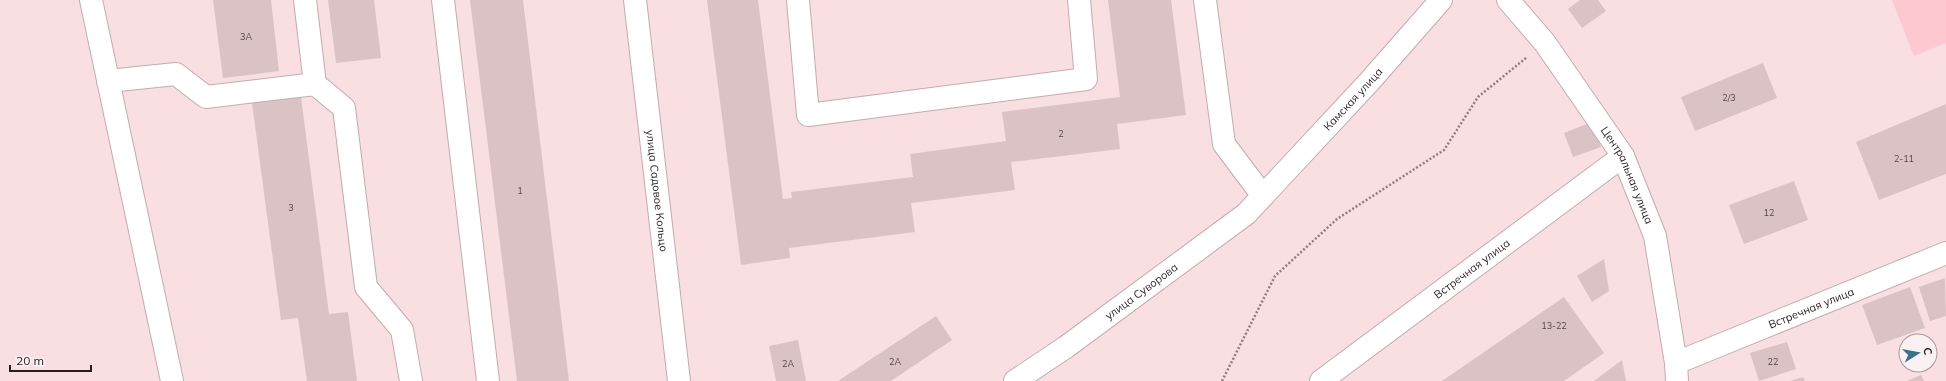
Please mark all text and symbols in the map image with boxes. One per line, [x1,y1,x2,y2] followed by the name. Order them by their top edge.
[240,31,252,42] house number: 3А
[1320,65,1385,133] street label: Камская улица
[1722,92,1736,103] house number: 2/3
[1598,124,1656,226] street label: Центральная улица
[1058,128,1064,139] house number: 2
[643,129,671,253] street label: улица Садовое Кольцо
[1894,153,1914,164] house number: 2-11
[517,185,523,196] house number: 1
[288,202,294,213] house number: 3
[1764,207,1774,218] house number: 12
[1431,236,1513,302] street label: Встречная улица
[1102,260,1180,323] street label: улица Суворова
[1766,284,1856,332] street label: Встречная улица
[1541,320,1567,331] house number: 13-22
[1898,333,1938,373] north arrow
[1920,346,1935,357] text: С
[10,347,91,373] scale bar
[16,353,44,368] text: 20 m
[889,356,901,367] house number: 2А
[1768,356,1778,367] house number: 22
[782,358,794,369] house number: 2А

